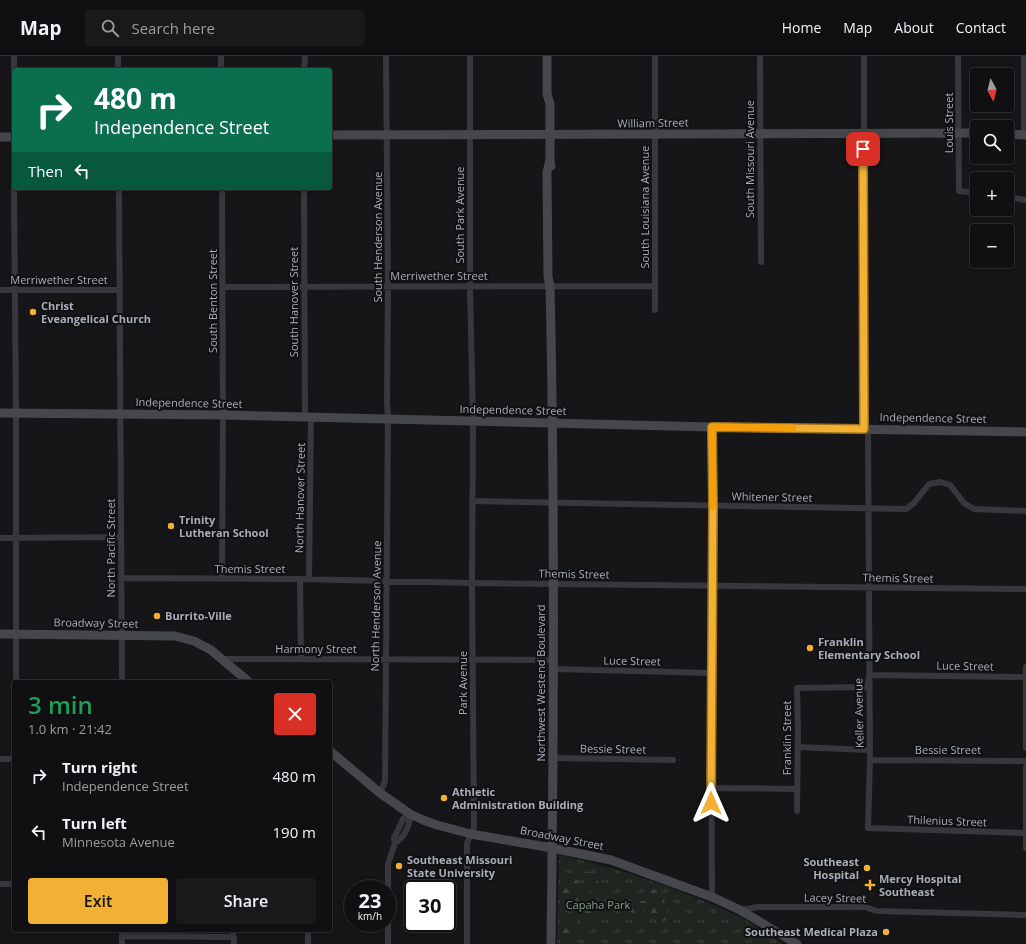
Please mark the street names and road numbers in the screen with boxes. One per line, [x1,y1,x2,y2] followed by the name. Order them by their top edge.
[941,93,956,153] street label: Louis Street
[742,100,757,218] street label: South Missouri Avenue
[617,114,689,131] street label: William Street
[637,146,652,268] street label: South Louisiana Avenue
[452,166,467,264] street label: South Park Avenue
[370,171,385,303] street label: South Henderson Avenue
[286,247,301,357] street label: South Hanover Street
[205,249,220,353] street label: South Benton Street
[390,268,488,283] street label: Merriwether Street
[10,272,108,287] street label: Merriwether Street
[135,394,243,411] street label: Independence Street
[459,401,567,418] street label: Independence Street
[879,409,987,426] street label: Independence Street
[291,443,308,553] street label: North Hanover Street
[731,488,813,505] street label: Whitener Street
[103,498,118,598] street label: North Pacific Street
[367,540,384,672] street label: North Henderson Avenue
[215,561,285,576] street label: Themis Street
[539,565,610,582] street label: Themis Street
[863,569,934,586] street label: Themis Street
[533,604,548,762] street label: Northwest Westend Boulevard
[53,614,139,631] street label: Broadway Street
[275,641,357,656] street label: Harmony Street
[455,651,470,715] street label: Park Avenue
[603,652,661,669] street label: Luce Street
[936,657,994,674] street label: Luce Street
[850,678,867,748] street label: Keller Avenue
[779,701,794,775] street label: Franklin Street
[580,740,646,757] street label: Bessie Street
[915,742,981,757] street label: Bessie Street
[907,812,987,829] street label: Thilenius Street
[519,822,605,853] street label: Broadway Street
[804,889,866,906] street label: Lacey Street

